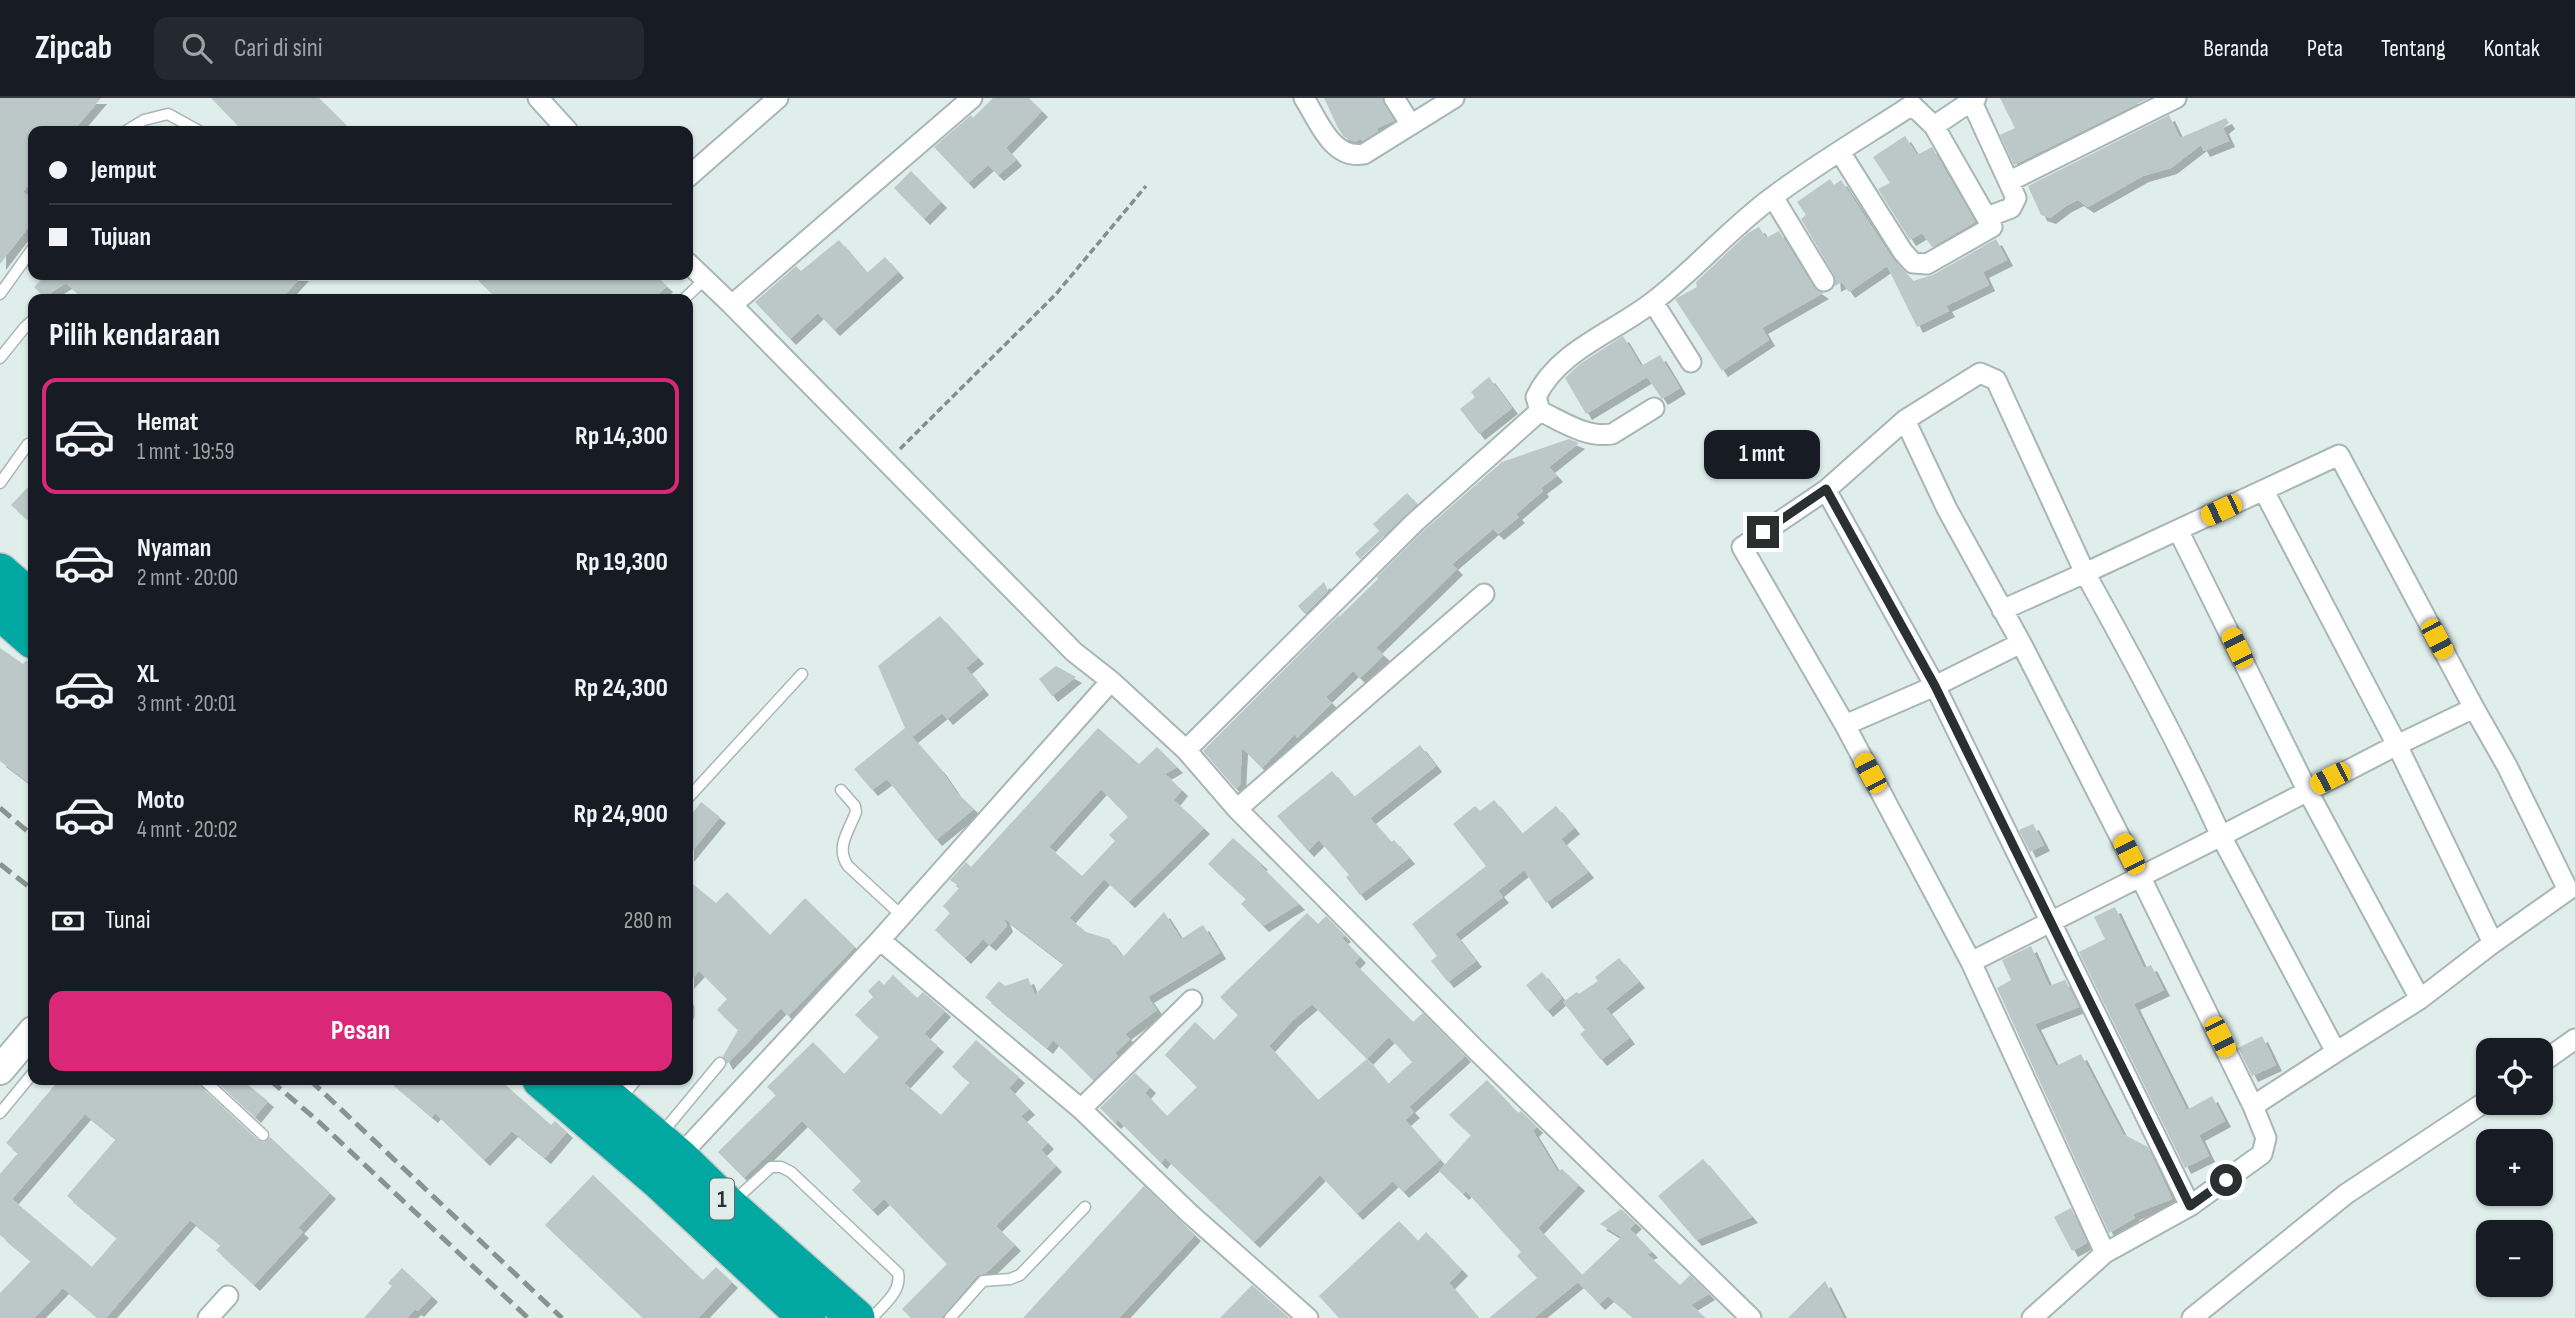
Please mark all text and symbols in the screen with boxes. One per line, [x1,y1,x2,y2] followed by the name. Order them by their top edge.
[154,17,644,80] search box
[35,28,112,68] text: Zipcab
[178,29,216,67] icon: search
[234,33,323,64] text: Cari di sini
[2203,34,2269,63] text: Beranda
[2307,34,2343,63] text: Peta
[2381,34,2446,63] text: Tentang
[2484,34,2540,63] text: Kontak
[91,155,156,186] text: Jemput
[91,222,151,253] text: Tujuan
[49,316,220,355] text: Pilih kendaraan
[53,405,116,468] icon: car
[137,407,198,438] text: Hemat
[575,421,668,452] text: Rp 14,300
[1705,430,1821,480] callout: 1 mnt
[137,438,234,466] text: 1 mnt · 19:59
[1739,440,1785,468] text: 1 mnt
[2198,492,2245,528] car
[1747,516,1779,548] route end
[53,531,116,594] icon: car
[137,533,211,564] text: Nyaman
[575,547,668,578] text: Rp 19,300
[137,564,238,592] text: 2 mnt · 20:00
[2418,616,2457,662] car
[2219,625,2256,671] car
[53,657,116,720] icon: car
[137,659,159,690] text: XL
[574,673,668,704] text: Rp 24,300
[137,690,236,718] text: 3 mnt · 20:01
[1851,750,1890,796] car
[2307,759,2354,797] car
[53,783,116,846] icon: car
[137,785,185,816] text: Moto
[574,799,668,830] text: Rp 24,900
[137,816,237,844] text: 4 mnt · 20:02
[2111,831,2148,877] car
[49,902,87,940] icon: cash
[105,905,151,936] text: Tunai
[624,907,672,935] text: 280 m
[49,991,672,1071] button: Pesan
[2202,1014,2239,1060] car
[2476,1038,2553,1297] map controls
[2476,1038,2553,1115] button: locate
[2476,1129,2553,1206] button: +
[2210,1164,2242,1196] route start
[710,1178,734,1219] road number: 1
[2476,1220,2553,1297] button: −

